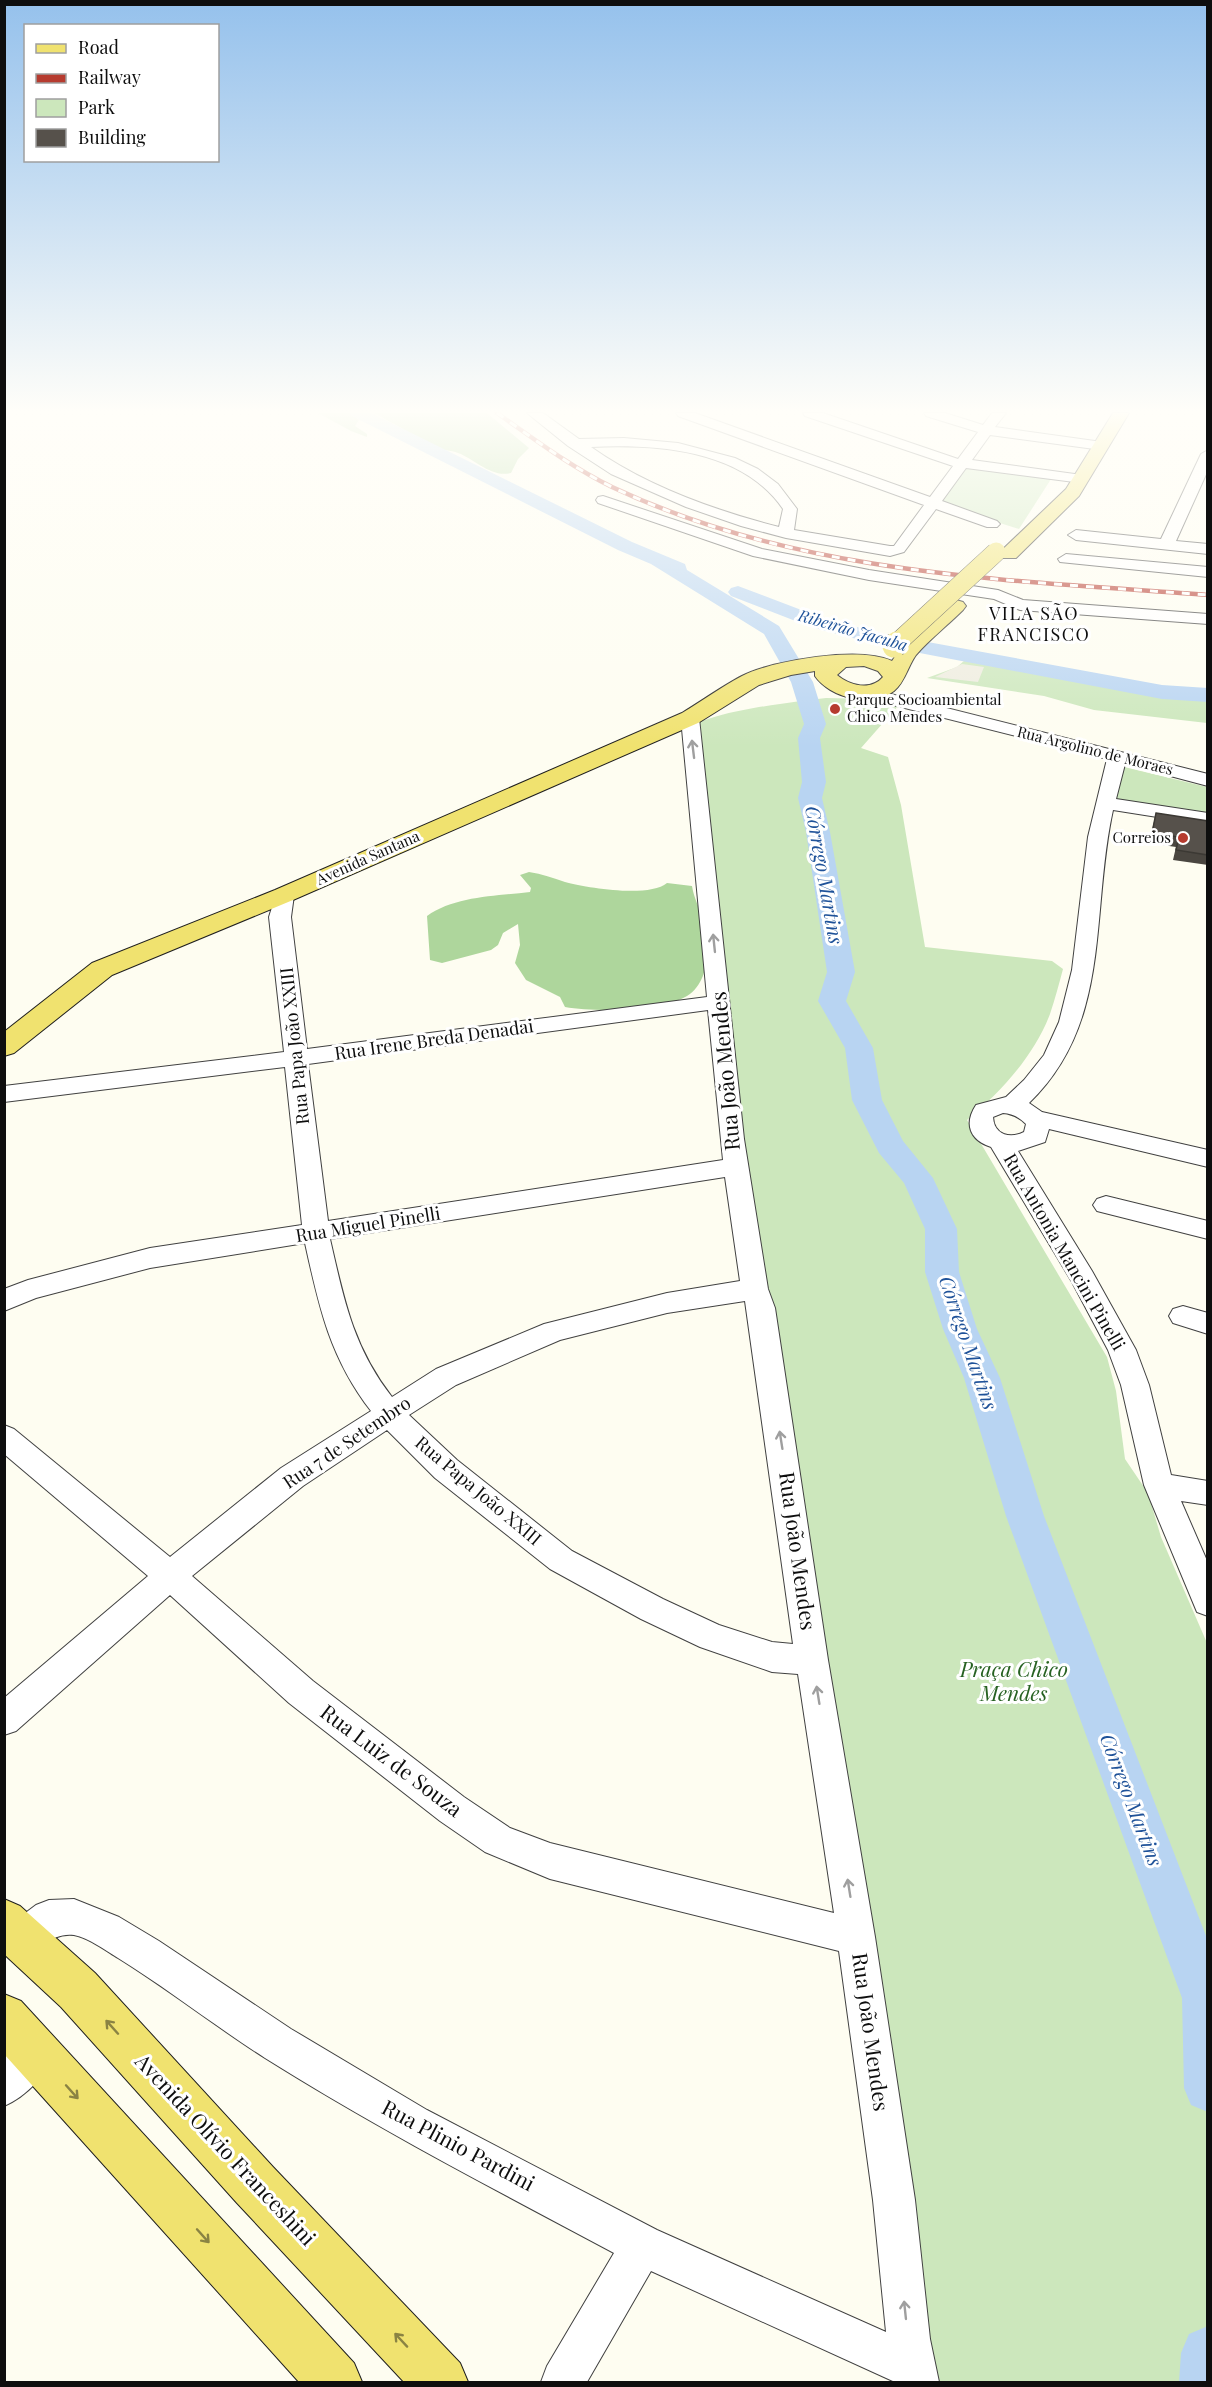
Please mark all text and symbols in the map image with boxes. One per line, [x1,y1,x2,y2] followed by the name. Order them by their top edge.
[24,24,219,162] legend
[78,35,119,59] text: Road
[78,65,141,89] text: Railway
[78,95,115,119] text: Park
[78,125,146,149] text: Building
[978,601,1090,646] district label: VILA SÃO FRANCISCO
[795,604,910,655] water label: Ribeirão Jacuba
[847,689,1001,726] place label: Parque Socioambiental Chico Mendes
[828,702,842,716] marker: Parque Socioambiental Chico Mendes
[1015,721,1175,779] street label: Rua Argolino de Moraes
[688,740,699,760] one-way arrow
[800,803,851,946] water label: Córrego Martins
[312,825,423,889] street label: Avenida Santana
[1112,827,1171,847] place label: Correios
[1176,831,1190,845] marker: Correios
[708,934,719,954] one-way arrow
[274,966,314,1126] street label: Rua Papa João XXIII
[703,990,745,1152] street label: Rua João Mendes
[333,1013,535,1065] street label: Rua Irene Breda Denadai
[999,1149,1131,1354] street label: Rua Antonia Mancini Pinelli
[294,1201,442,1247] street label: Rua Miguel Pinelli
[934,1272,1005,1413] water label: Córrego Martins
[278,1391,415,1494] street label: Rua 7 de Setembro
[410,1430,547,1550] street label: Rua Papa João XXIII
[775,1430,786,1450] one-way arrow
[774,1470,824,1632] street label: Rua João Mendes
[959,1654,1068,1706] park label: Praça Chico Mendes
[812,1686,823,1705] one-way arrow
[316,1697,469,1822] street label: Rua Luiz de Souza
[1095,1729,1170,1870] water label: Córrego Martins
[843,1878,854,1898] one-way arrow
[847,1951,897,2113] street label: Rua João Mendes
[105,2020,119,2035] one-way arrow
[129,2046,323,2251] street label: Avenida Olívio Franceshini
[65,2084,79,2099] one-way arrow
[378,2092,540,2196] street label: Rua Plinio Pardini
[196,2229,210,2244] one-way arrow
[899,2300,910,2320] one-way arrow
[394,2333,408,2348] one-way arrow

